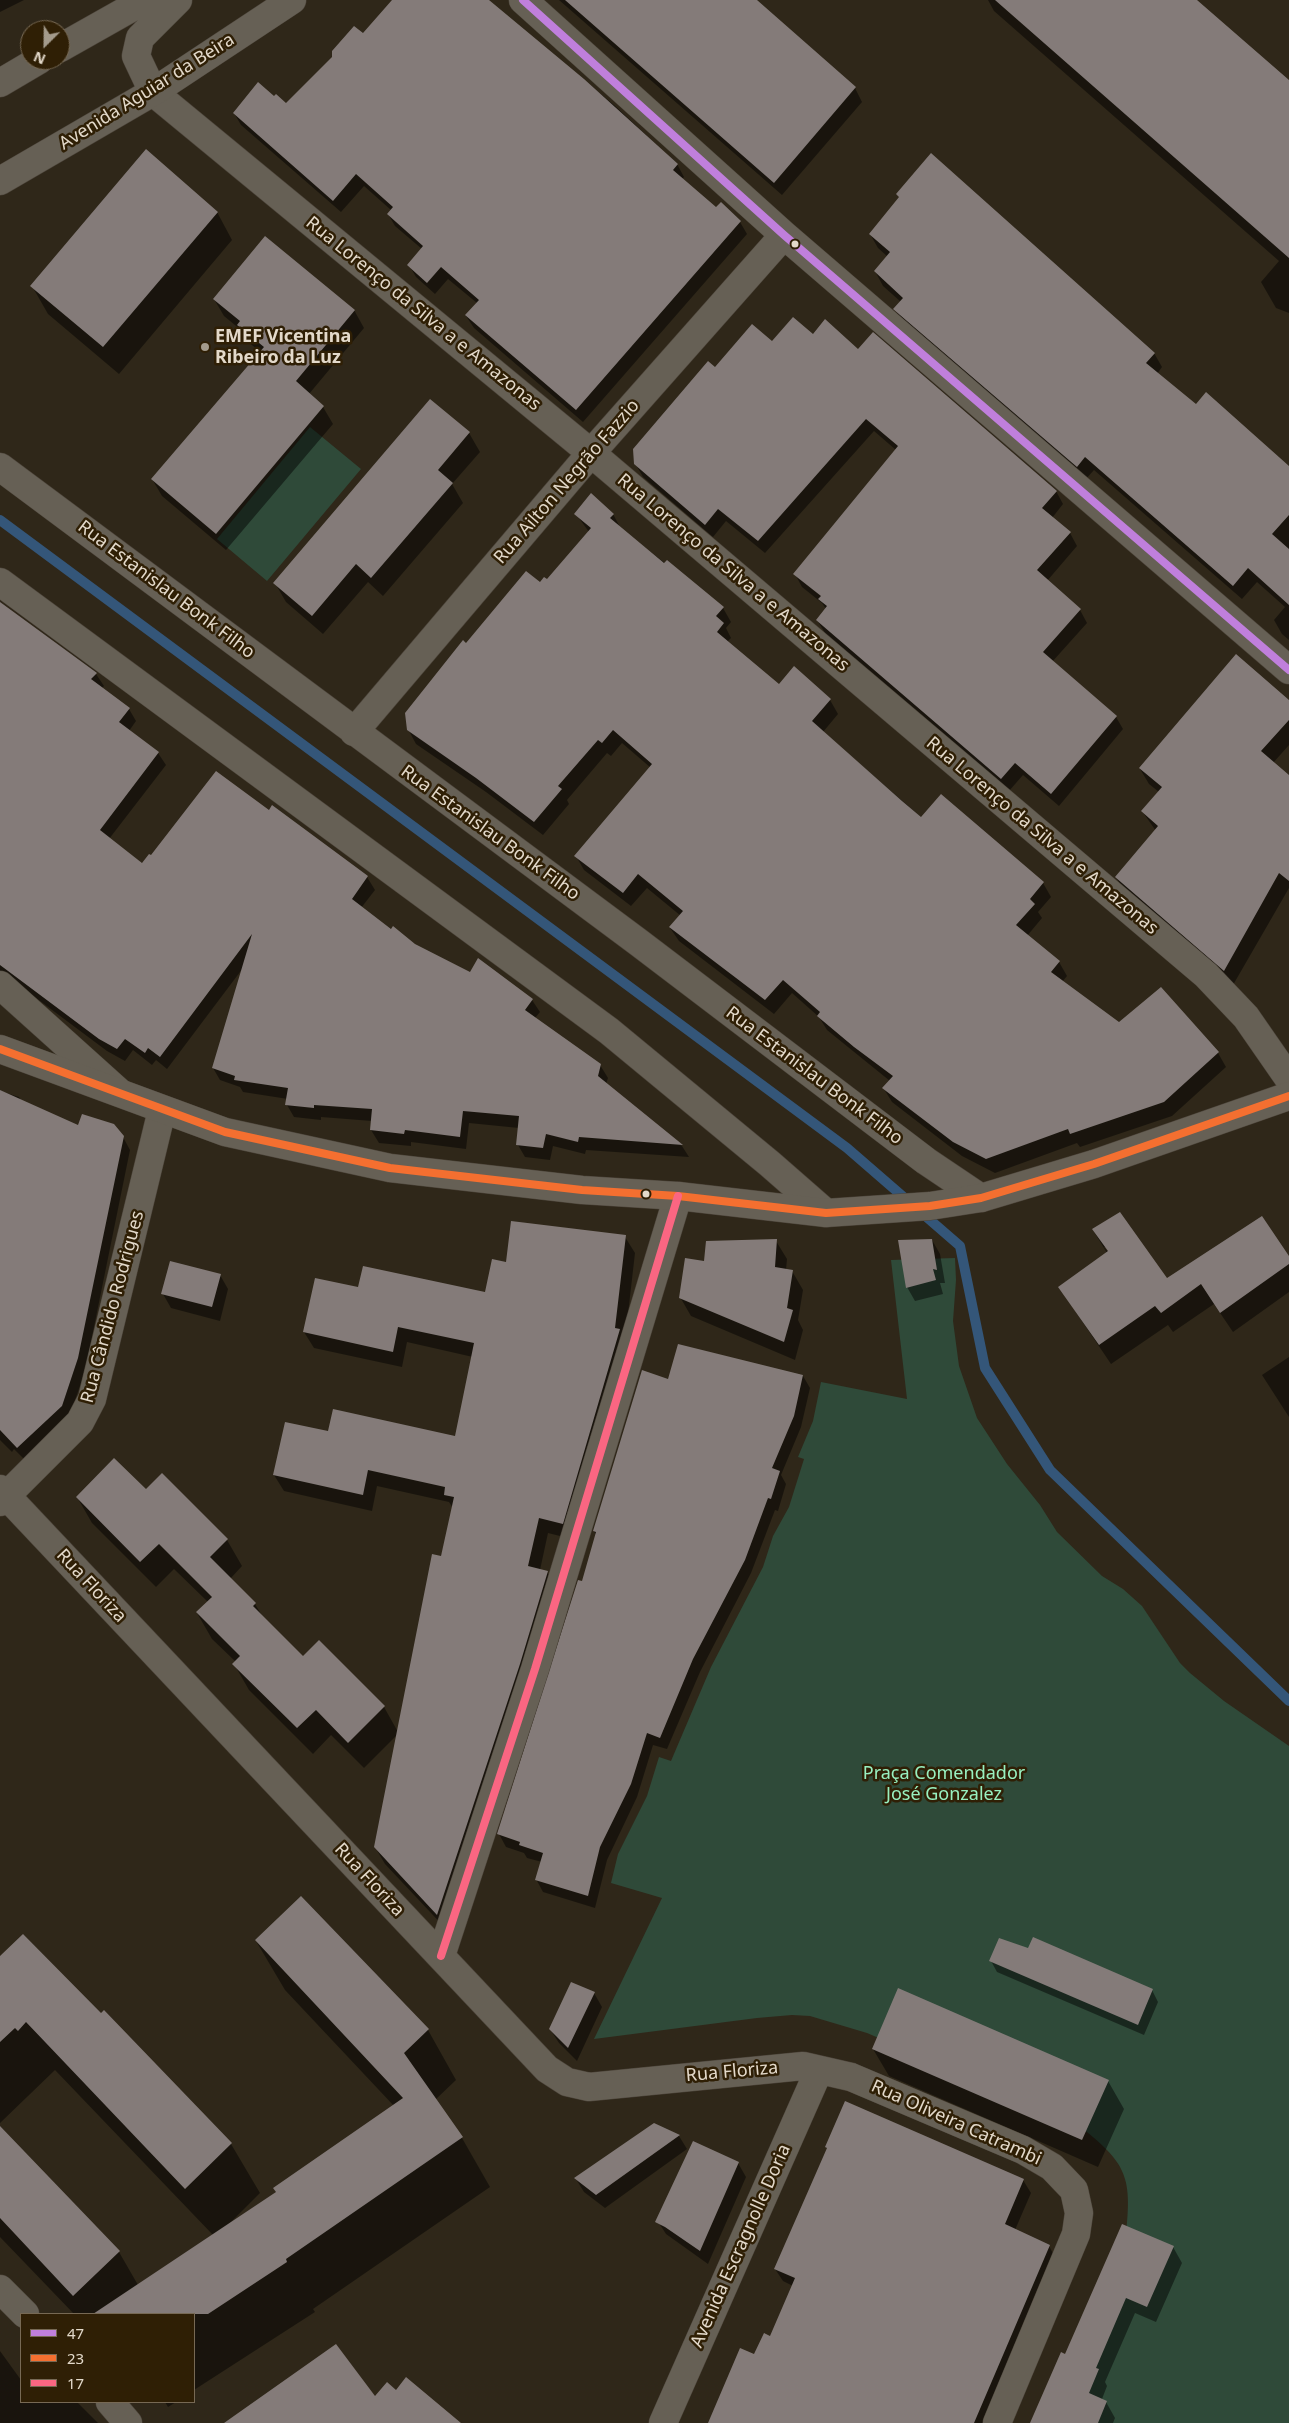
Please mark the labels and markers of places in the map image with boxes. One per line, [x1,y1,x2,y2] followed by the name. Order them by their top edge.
[790,239,800,249] unlabelled marker
[215,326,351,368] place label: EMEF Vicentina Ribeiro da Luz
[199,341,211,353] marker: EMEF Vicentina Ribeiro da Luz
[641,1189,651,1199] unlabelled marker

